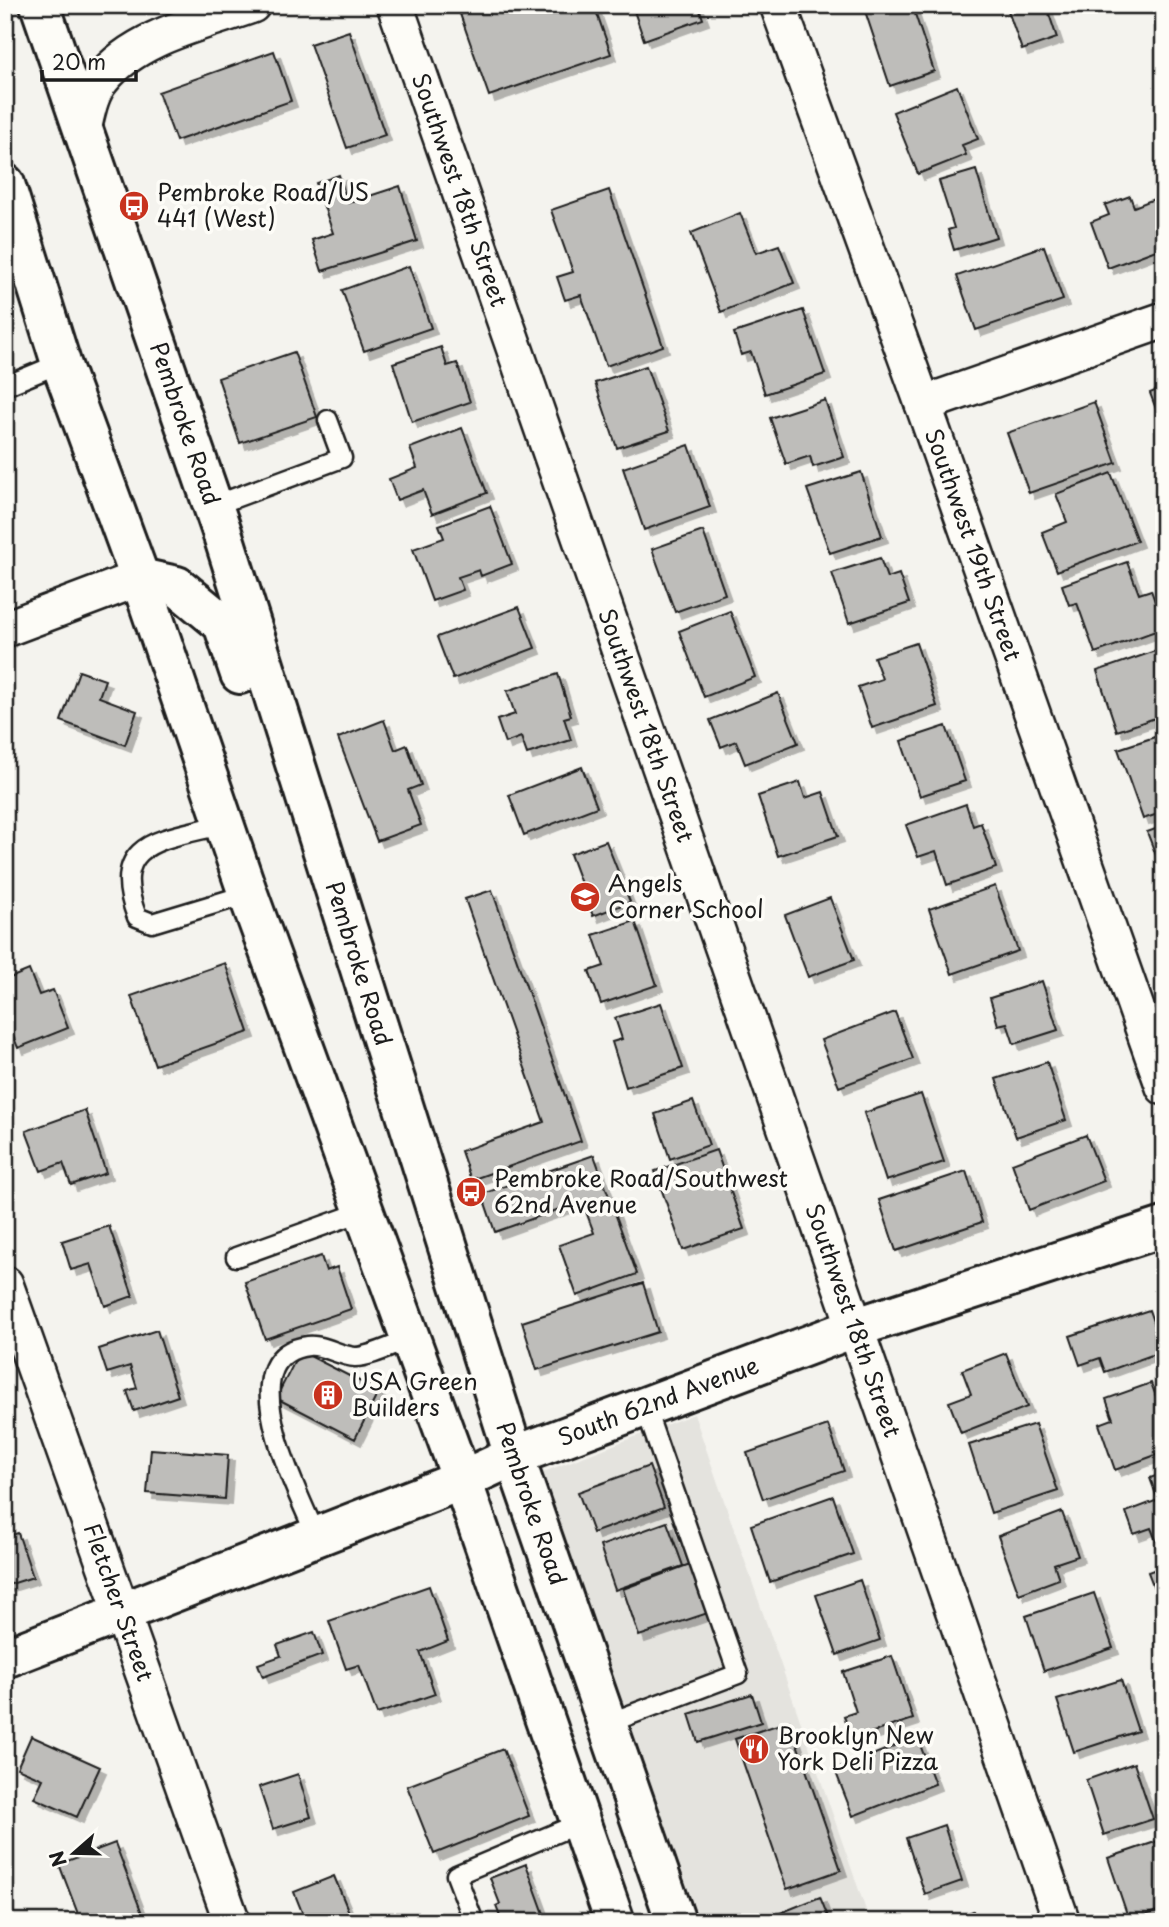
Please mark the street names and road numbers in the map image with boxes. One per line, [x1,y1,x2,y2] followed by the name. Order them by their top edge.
[404,68,518,311] street label: Southwest 18th Street
[142,337,230,510] street label: Pembroke Road
[917,423,1031,666] street label: Southwest 19th Street
[590,604,704,847] street label: Southwest 18th Street
[317,876,402,1050] street label: Pembroke Road
[797,1199,911,1442] street label: Southwest 18th Street
[552,1346,763,1454] street label: South 62nd Avenue
[488,1417,577,1590] street label: Pembroke Road
[75,1518,164,1686] street label: Fletcher Street

